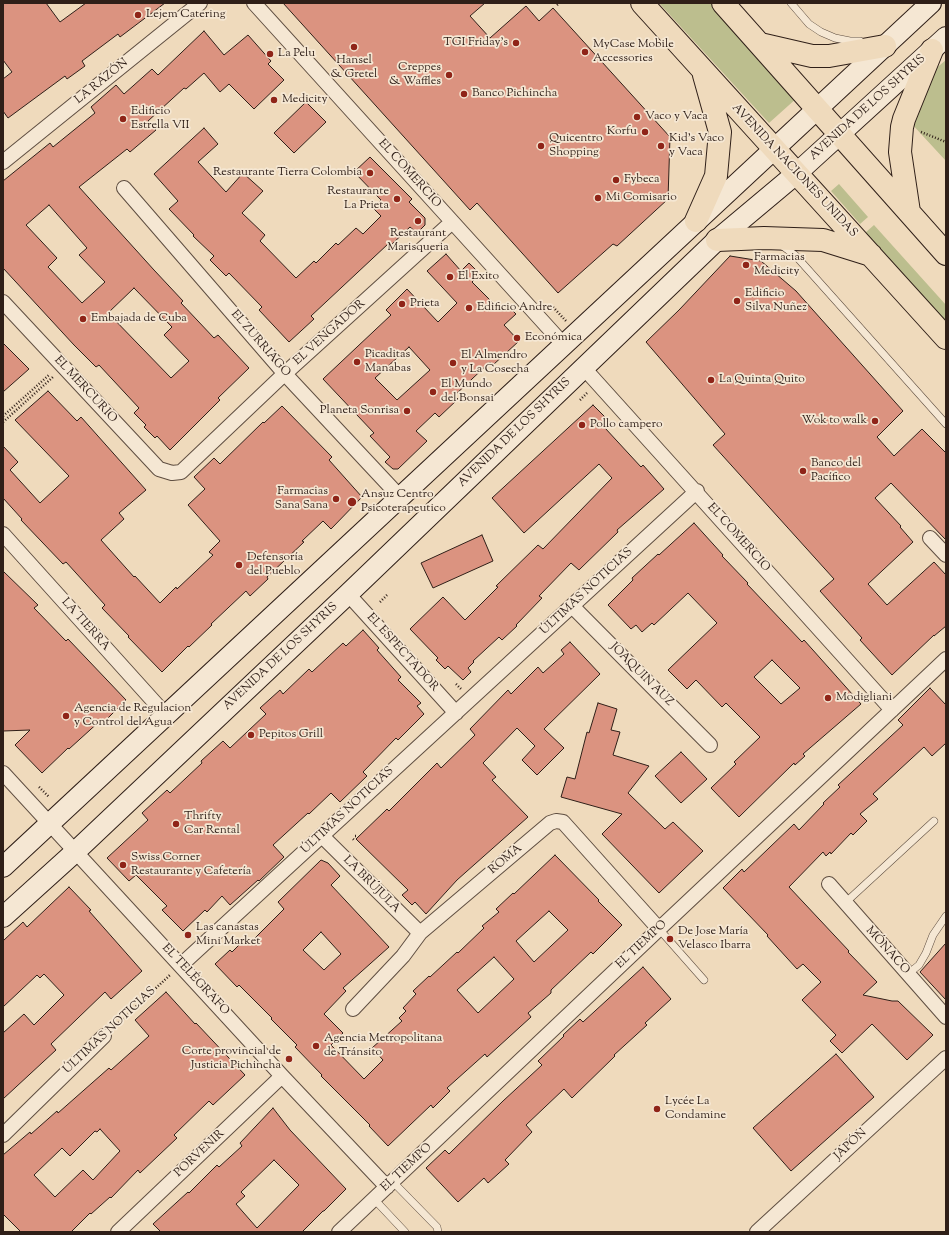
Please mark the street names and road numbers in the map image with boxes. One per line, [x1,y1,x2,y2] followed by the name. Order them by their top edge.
[807,52,929,164] street label: AVENIDA DE LOS SHYRIS
[72,56,132,108] street label: LA RAZÓN
[728,101,860,241] street label: AVENIDA NACIONES UNIDAS
[374,137,444,211] street label: EL COMERCIO
[291,297,369,369] street label: EL VENGADOR
[227,308,293,380] street label: EL ZURRIAGO
[50,354,120,426] street label: EL MERCURIO
[456,375,574,491] street label: AVENIDA DE LOS SHYRIS
[703,501,773,575] street label: EL COMERCIO
[538,545,636,639] street label: ÚLTIMAS NOTICIAS
[58,596,112,654] street label: LA TIERRA
[221,600,341,714] street label: AVENIDA DE LOS SHYRIS
[363,611,441,695] street label: EL ESPECTADOR
[606,640,676,710] street label: JOAQUIN AUZ
[299,764,397,858] street label: ÚLTIMAS NOTICIAS
[486,842,526,878] street label: ROMA
[339,853,403,917] street label: LA BRÚJULA
[613,918,671,972] street label: EL TIEMPO
[862,924,912,978] street label: MÓNACO
[158,941,232,1019] street label: EL TELÉGRAFO
[61,984,159,1078] street label: ÚLTIMAS NOTICIAS
[832,1126,870,1164] street label: JAPÓN
[172,1127,228,1181] street label: PORVENIR
[378,1141,436,1195] street label: EL TIEMPO

